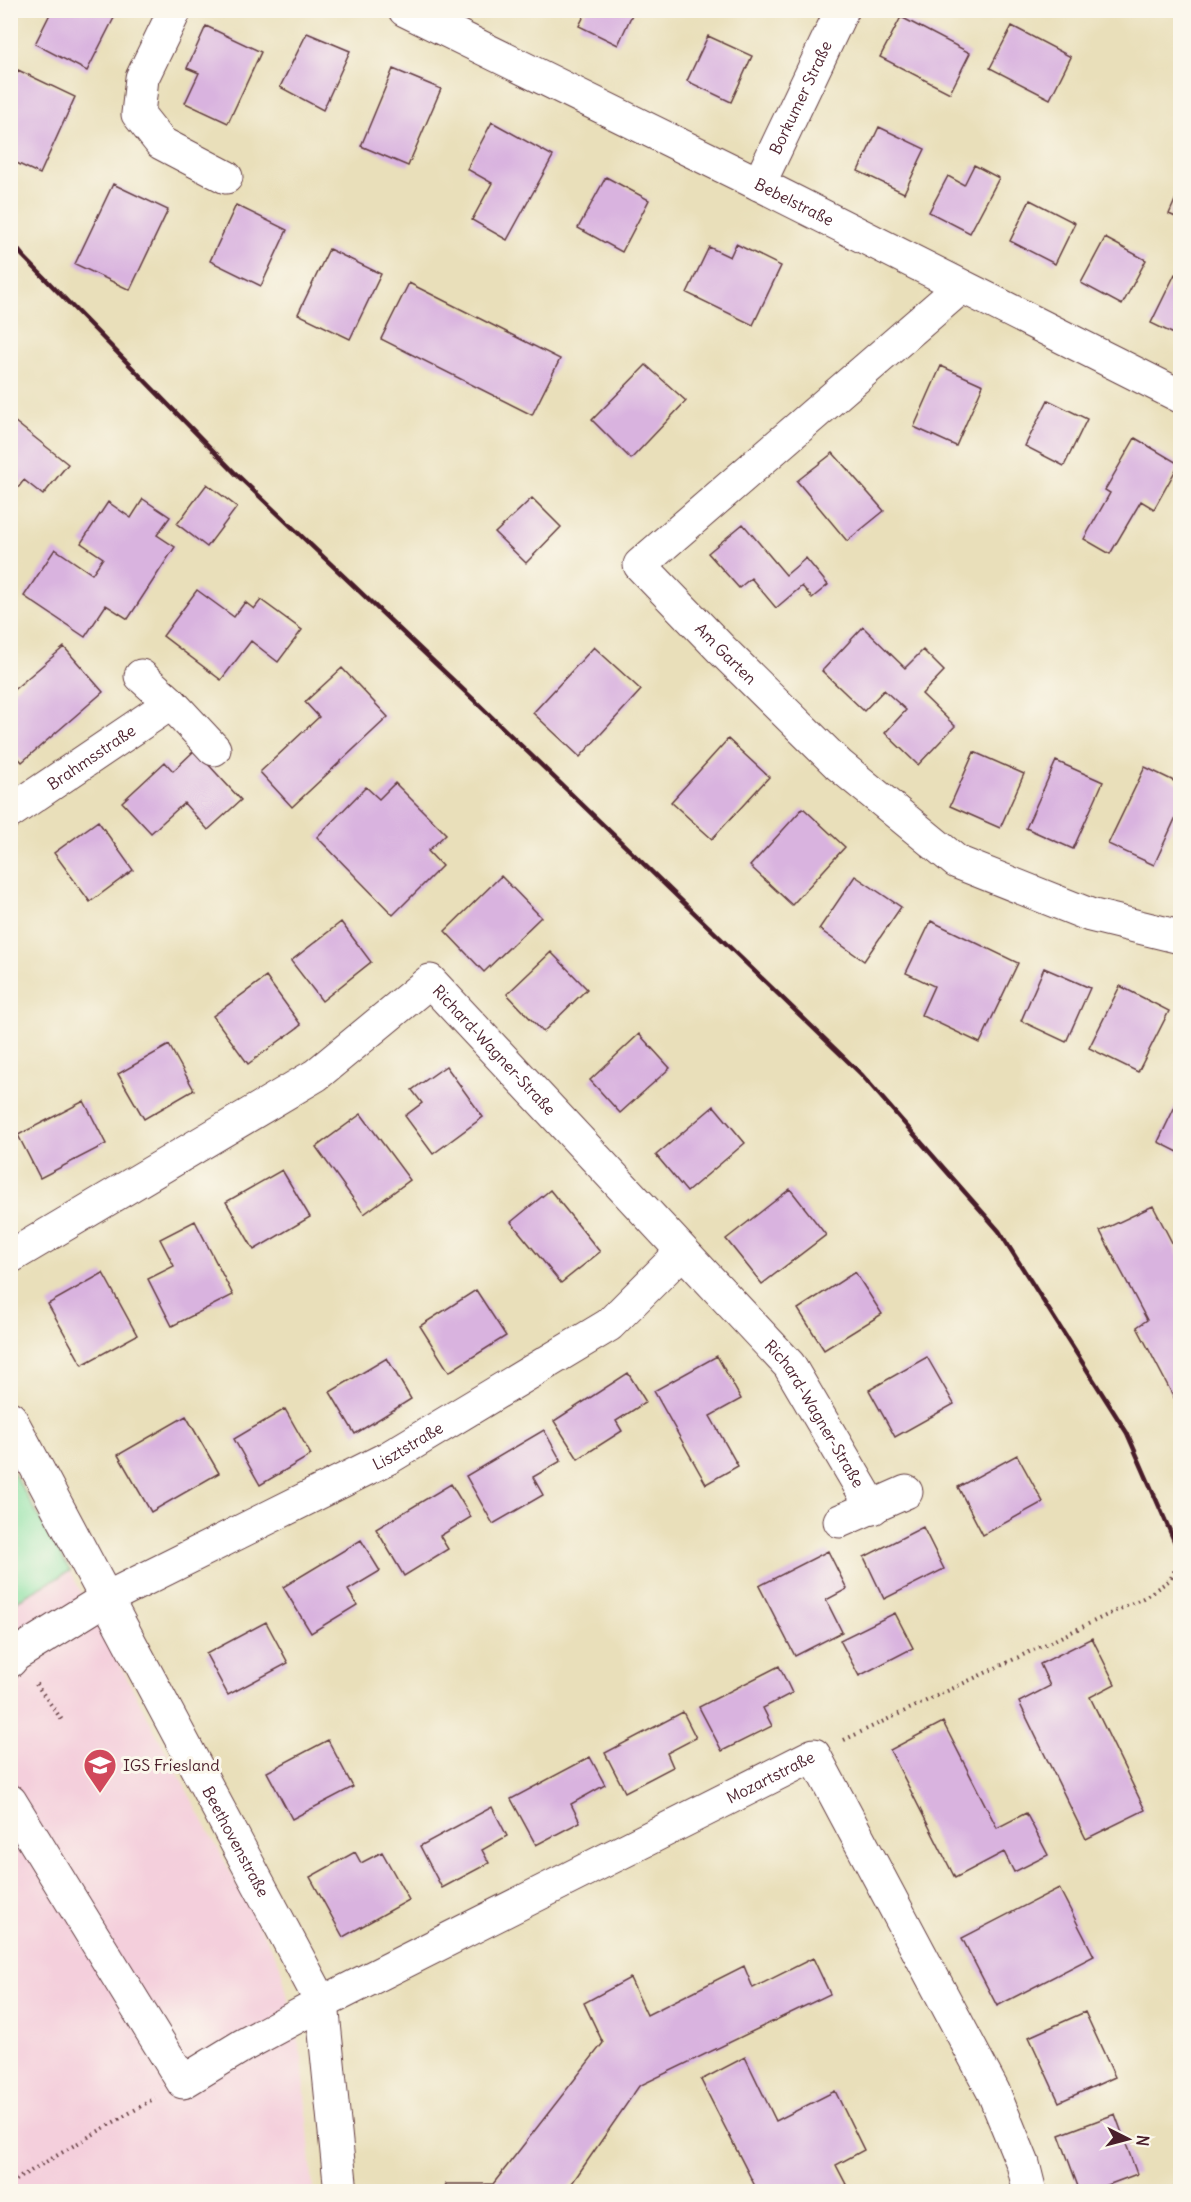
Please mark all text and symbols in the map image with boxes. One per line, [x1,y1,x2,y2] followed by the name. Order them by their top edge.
[765,37,836,157] street label: Borkumer Straße
[752,174,837,230] street label: Bebelstraße
[691,619,761,688] street label: Am Garten
[43,720,139,794] street label: Brahmsstraße
[429,980,560,1119] street label: Richard-Wagner-Straße
[761,1336,869,1491] street label: Richard-Wagner-Straße
[369,1417,446,1474] street label: Lisztstraße
[723,1746,818,1808] street label: Mozartstraße
[82,1747,118,1794] school or university icon: IGS Friesland
[123,1755,220,1775] place label: IGS Friesland
[198,1783,274,1900] street label: Beethovenstraße
[1098,2109,1158,2169] north arrow
[1132,2134,1153,2147] text: N

